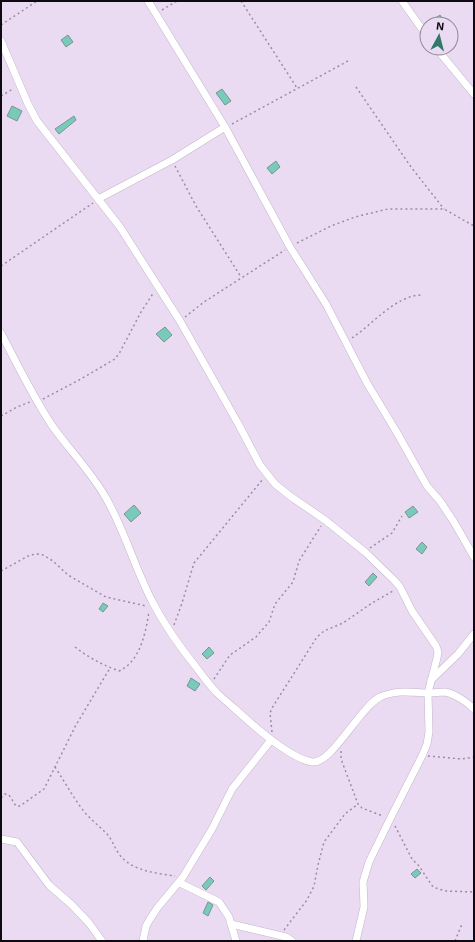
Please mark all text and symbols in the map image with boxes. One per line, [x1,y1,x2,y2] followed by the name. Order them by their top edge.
[419,16,459,56] north arrow
[436,19,445,33] text: N

